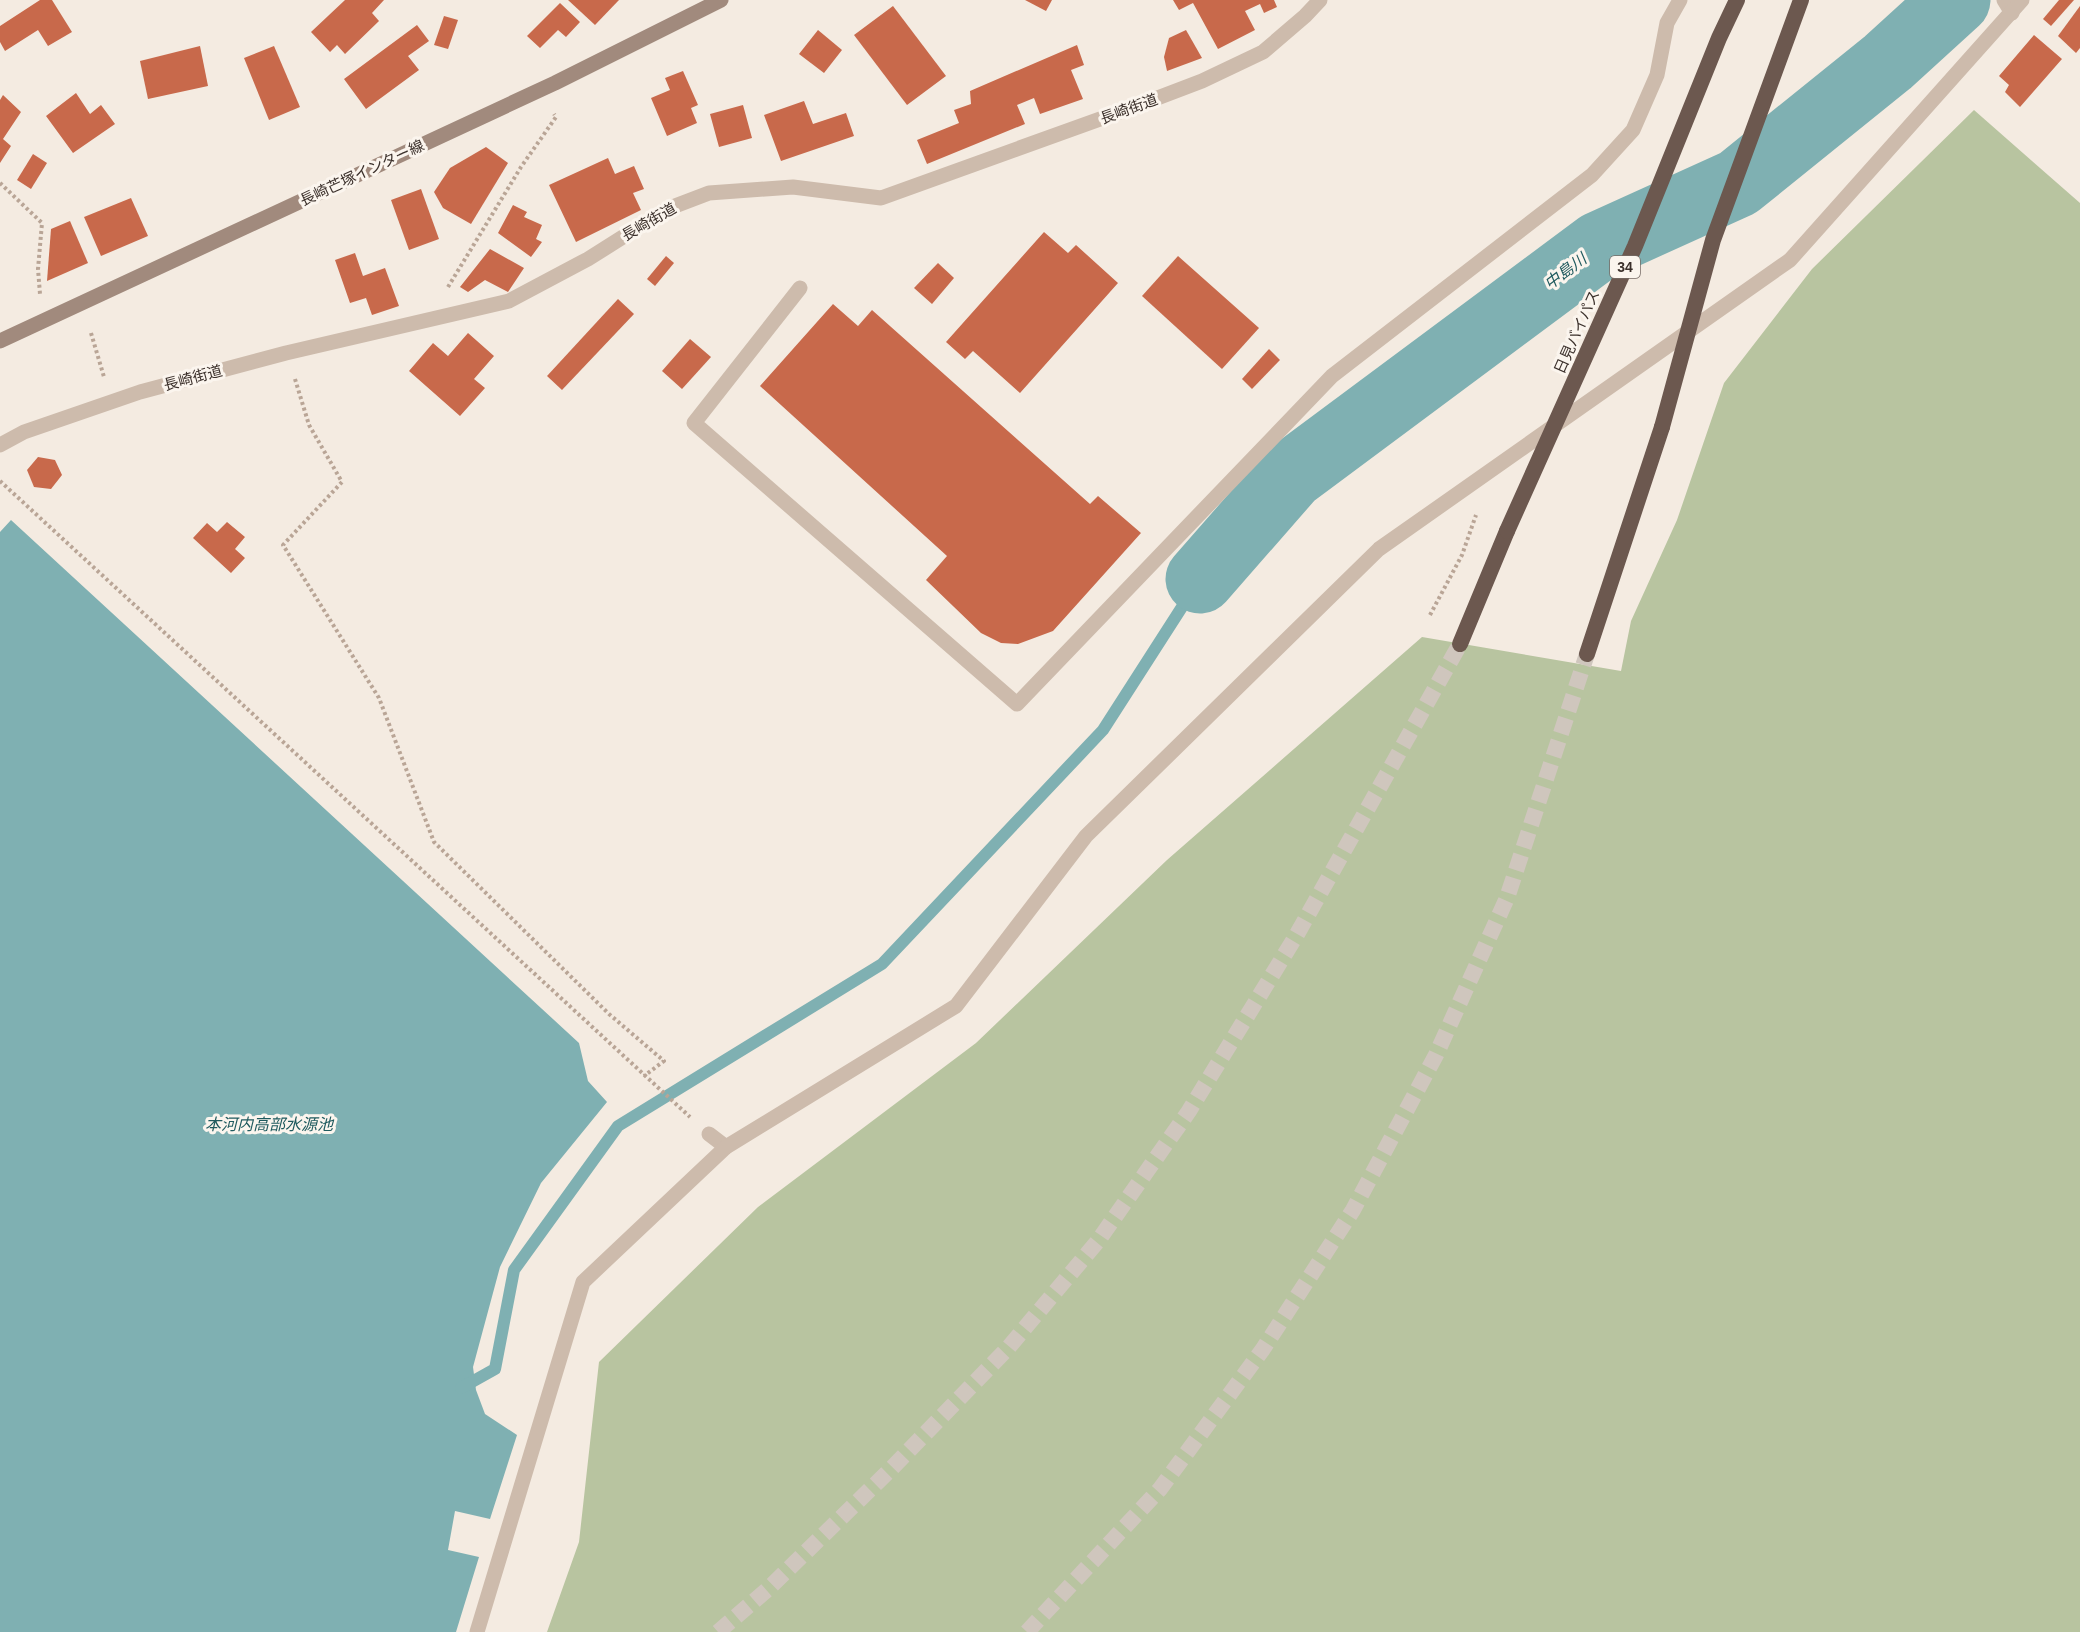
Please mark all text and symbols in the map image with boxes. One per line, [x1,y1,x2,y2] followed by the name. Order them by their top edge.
[1098,90,1160,127] street label: 長崎街道
[297,136,427,209] street label: 長崎芒塚インター線
[619,199,679,244] street label: 長崎街道
[1541,249,1591,293] water label: 中島川
[1610,256,1640,278] road number: 34
[1551,287,1603,376] street label: 日見バイパス
[162,362,224,393] street label: 長崎街道
[205,1116,335,1133] water label: 本河内高部水源池

